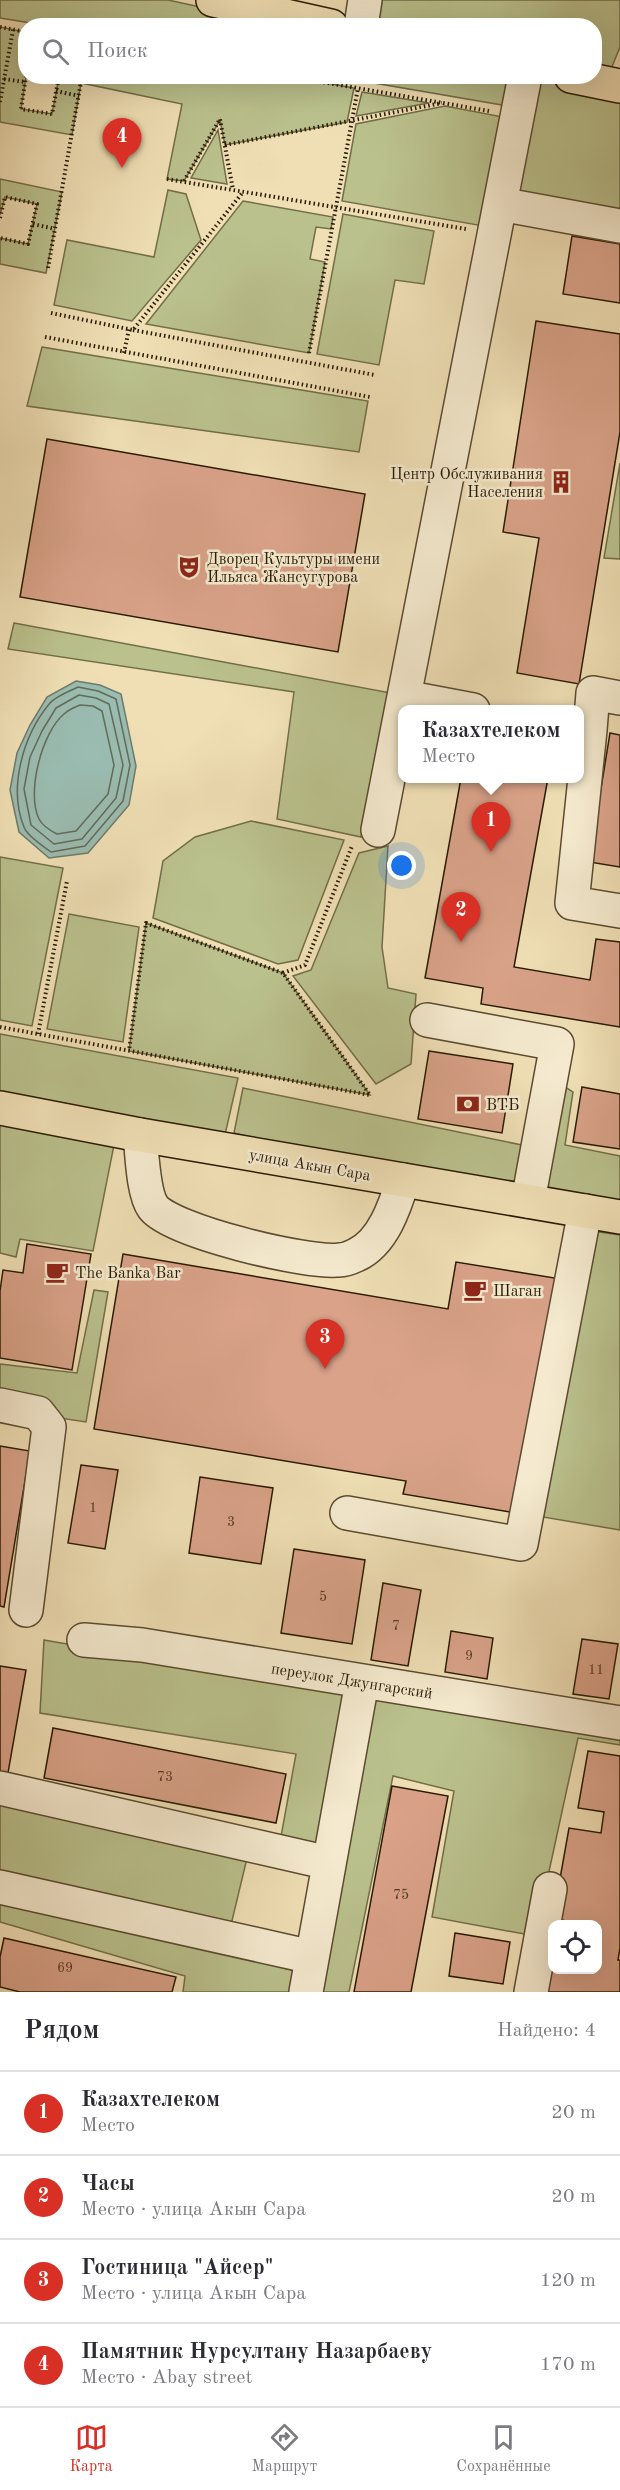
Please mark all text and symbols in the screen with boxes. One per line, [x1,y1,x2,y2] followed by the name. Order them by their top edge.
[18,18,602,84] search box
[39,35,72,68] icon: search
[87,40,148,62] text: Поиск
[102,118,142,168] pin: 4
[390,467,543,501] place label: Центр Обслуживания Населения
[548,469,574,495] building icon: Центр Обслуживания Населения
[207,552,380,586] place label: Дворец Культуры имени Ильяса Жансугурова
[176,554,202,580] theatre icon: Дворец Культуры имени Ильяса Жансугурова
[398,705,584,783] popup
[421,720,561,742] text: Казахтелеком
[421,747,475,767] text: Место
[472,802,510,852] pin: 1
[387,851,416,880] your location
[442,892,480,942] pin: 2
[455,1091,481,1117] bank icon: ВТБ
[486,1098,519,1114] place label: ВТБ
[247,1147,372,1185] street label: улица Акын Сара
[44,1259,70,1285] cafe icon: The Banka Bar
[75,1266,181,1282] place label: The Banka Bar
[462,1277,488,1303] cafe icon: Шаган
[493,1284,542,1300] place label: Шаган
[306,1320,344,1369] pin: 3
[89,1501,97,1515] house number: 1
[227,1515,235,1529] house number: 3
[319,1590,327,1604] house number: 5
[392,1619,400,1633] house number: 7
[465,1649,473,1663] house number: 9
[270,1661,434,1703] street label: переулок Джунгарский
[588,1663,604,1677] house number: 11
[157,1770,173,1784] house number: 73
[393,1888,409,1902] house number: 75
[548,1920,602,1974] map controls
[548,1920,602,1974] button: locate
[57,1961,73,1975] house number: 69
[24,2018,99,2044] text: Рядом
[497,2021,596,2041] text: Найдено: 4
[81,2089,220,2111] text: Казахтелеком
[38,2103,49,2123] text: 1
[551,2103,596,2123] text: 20 m
[81,2116,135,2136] text: Место
[81,2173,135,2195] text: Часы
[38,2187,49,2207] text: 2
[551,2187,596,2207] text: 20 m
[81,2200,306,2220] text: Место · улица Акын Сара
[81,2257,273,2279] text: Гостиница "Айсер"
[38,2271,49,2291] text: 3
[540,2271,596,2291] text: 120 m
[81,2284,306,2304] text: Место · улица Акын Сара
[81,2341,432,2363] text: Памятник Нурсултану Назарбаеву
[38,2355,49,2375] text: 4
[540,2355,596,2375] text: 170 m
[81,2368,252,2388] text: Место · Abay street
[69,2421,113,2477] tab: Карта
[252,2421,317,2477] tab: Маршрут
[456,2421,551,2477] tab: Сохранённые

